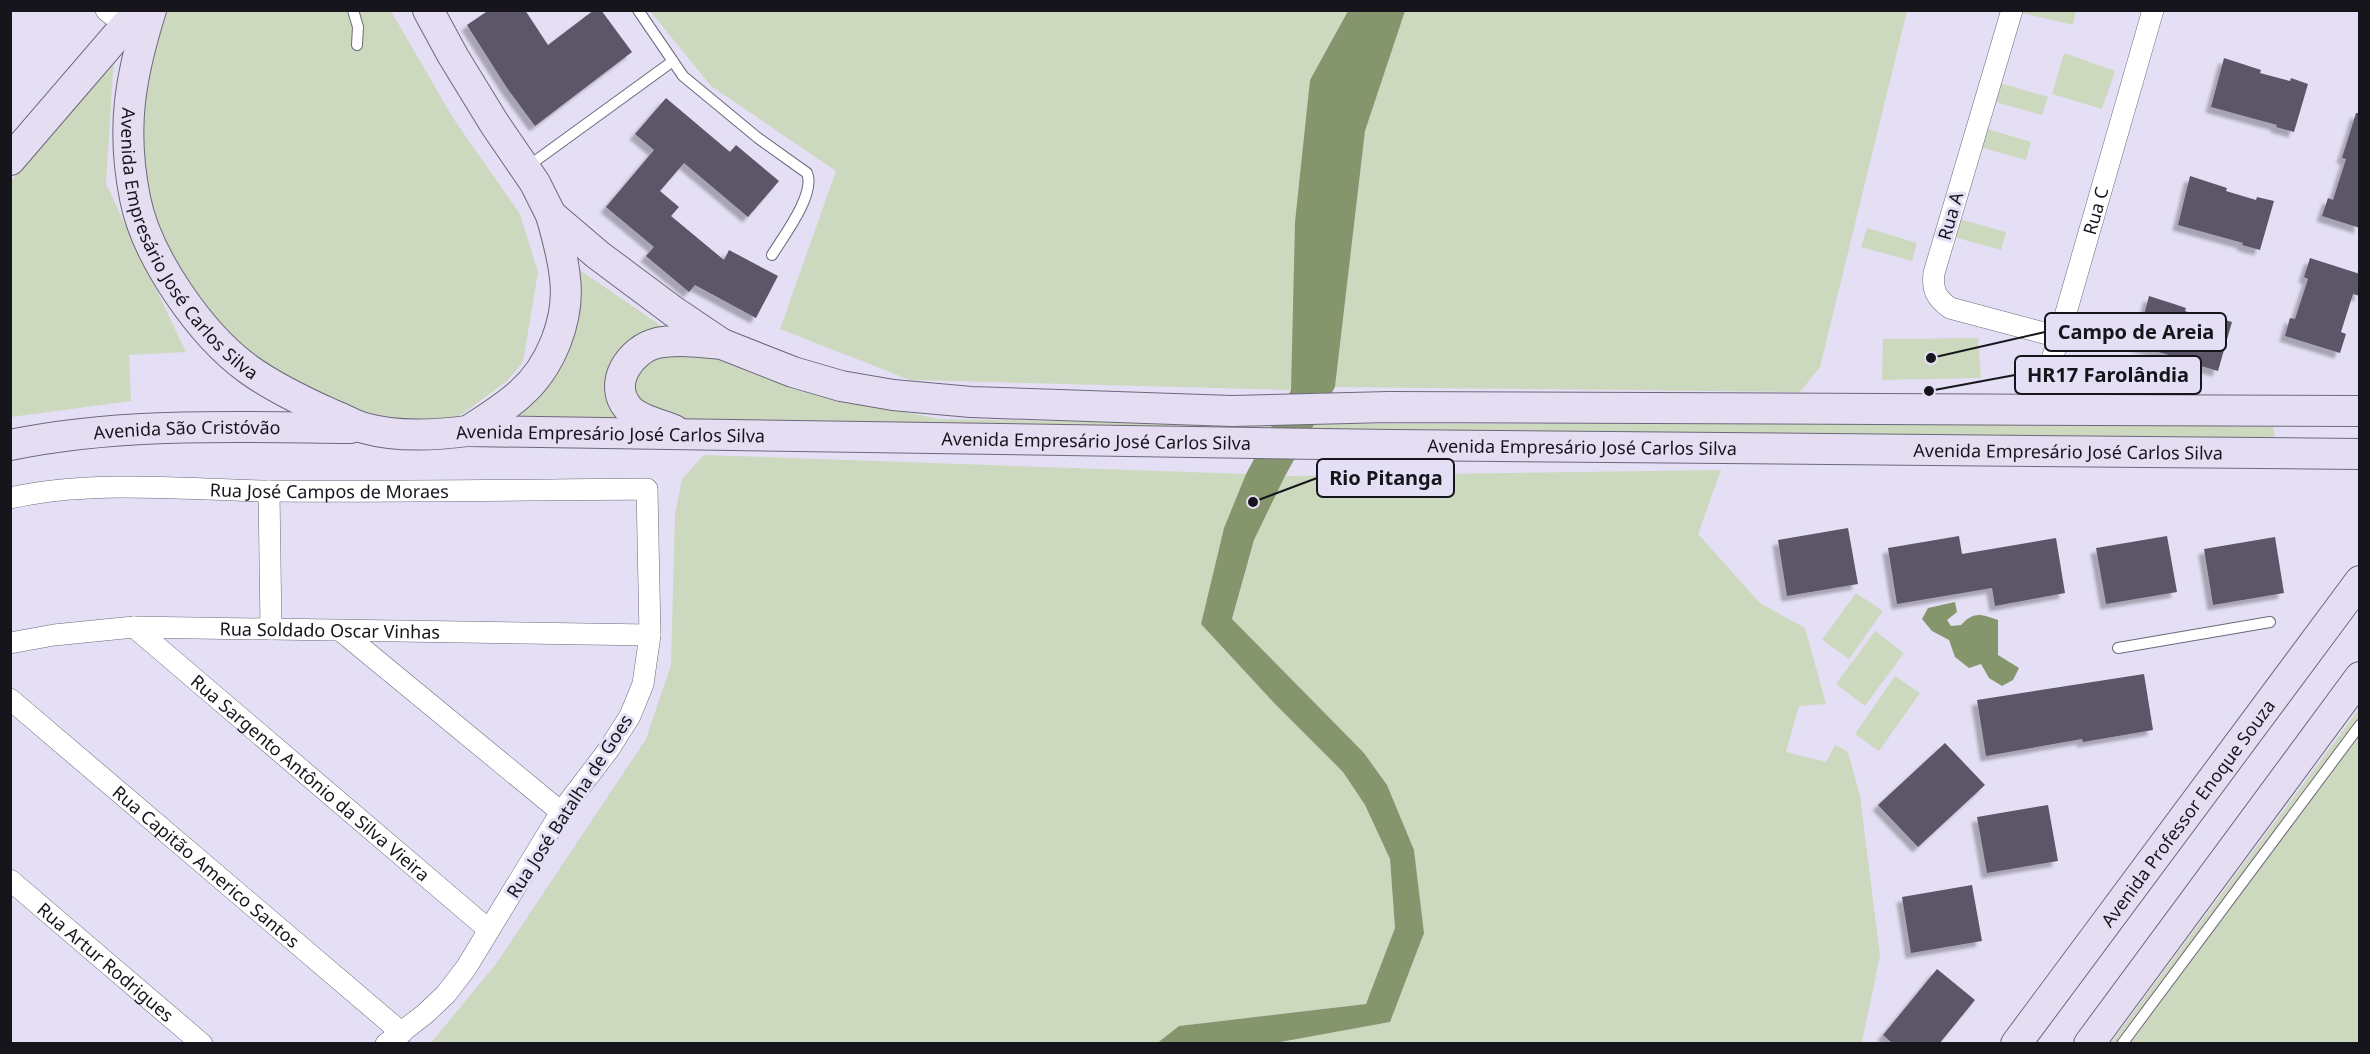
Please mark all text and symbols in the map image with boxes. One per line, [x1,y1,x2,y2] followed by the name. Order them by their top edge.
[116,107,263,385] street label: Avenida Empresário José Carlos Silva
[2077,184,2114,237] street label: Rua C
[1932,189,1968,243] street label: Rua A
[2045,313,2226,351] callout: Campo de Areia
[2058,318,2214,345] text: Campo de Areia
[2015,356,2201,394] callout: HR17 Farolândia
[2027,361,2189,388] text: HR17 Farolândia
[92,415,281,445] street label: Avenida São Cristóvão
[454,419,765,447] street label: Avenida Empresário José Carlos Silva
[941,426,1251,455] street label: Avenida Empresário José Carlos Silva
[1427,433,1737,460] street label: Avenida Empresário José Carlos Silva
[1913,438,2223,465] street label: Avenida Empresário José Carlos Silva
[1317,459,1454,497] callout: Rio Pitanga
[1329,464,1443,491] text: Rio Pitanga
[209,477,449,503] street label: Rua José Campos de Moraes
[219,616,440,644] street label: Rua Soldado Oscar Vinhas
[186,669,435,886] street label: Rua Sargento Antônio da Silva Vieira
[2095,694,2280,931] street label: Avenida Professor Enoque Souza
[501,710,637,902] street label: Rua José Batalha de Goes
[108,780,305,953] street label: Rua Capitão Americo Santos
[33,897,179,1027] street label: Rua Artur Rodrigues

